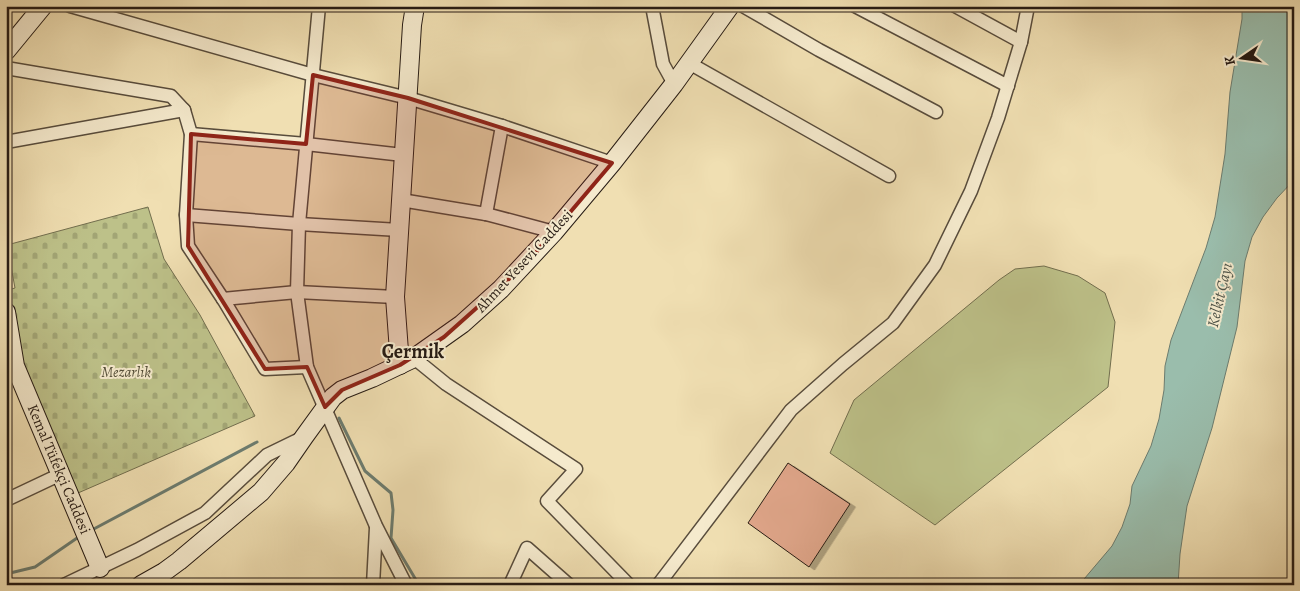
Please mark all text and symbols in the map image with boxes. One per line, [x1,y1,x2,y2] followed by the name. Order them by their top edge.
[1218,32,1268,82] north arrow
[1219,53,1240,67] text: K
[470,205,577,318] street label: Ahmet Yesevi Caddesi
[1202,261,1238,330] water label: Kelkit Çayı
[382,338,445,365] district label: Çermik
[101,362,151,382] park label: Mezarlık
[23,401,95,537] street label: Kemal Tüfekçi Caddesi

